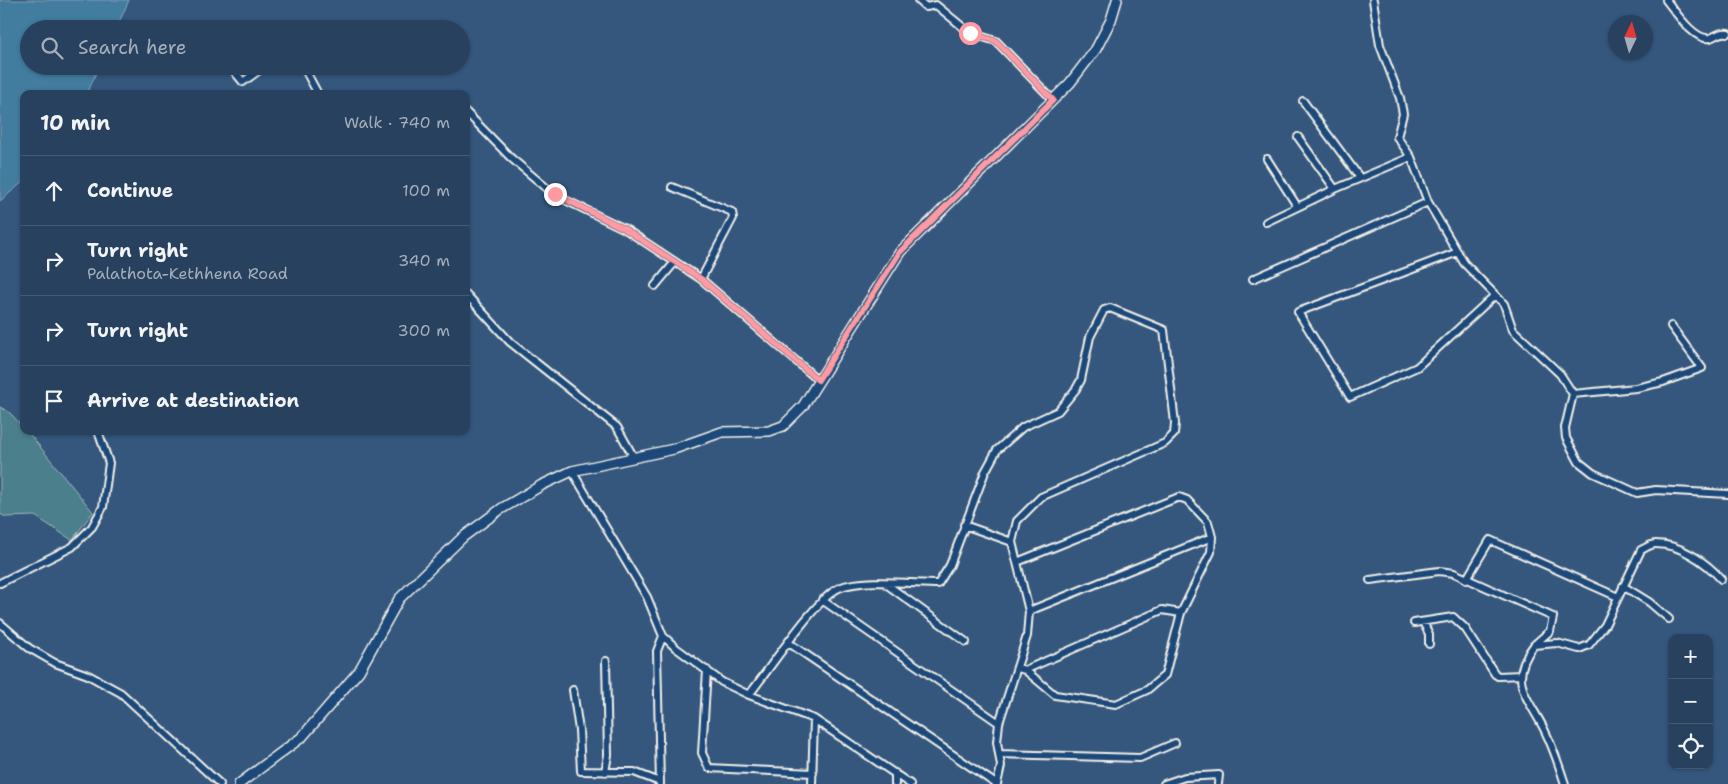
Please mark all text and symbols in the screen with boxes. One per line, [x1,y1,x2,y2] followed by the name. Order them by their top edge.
[1608,15,1653,60] north arrow
[20,20,470,75] search box
[959,22,982,45] route start
[38,34,66,62] icon: search
[78,35,187,60] text: Search here
[40,109,110,137] text: 10 min
[344,112,450,133] text: Walk · 740 m
[40,177,68,205] icon: ahead
[87,178,173,203] text: Continue
[402,180,450,201] text: 100 m
[544,183,567,206] route end
[87,238,188,263] text: Turn right
[40,247,68,275] icon: right
[398,250,450,271] text: 340 m
[87,263,288,284] text: Palathota-Kethhena Road
[40,317,68,345] icon: right
[87,318,188,343] text: Turn right
[398,320,450,341] text: 300 m
[40,387,68,415] icon: arrive
[87,388,299,413] text: Arrive at destination
[1668,634,1713,769] map controls
[1668,634,1713,679] button: +
[1668,679,1713,724] button: −
[1668,724,1713,769] button: locate

